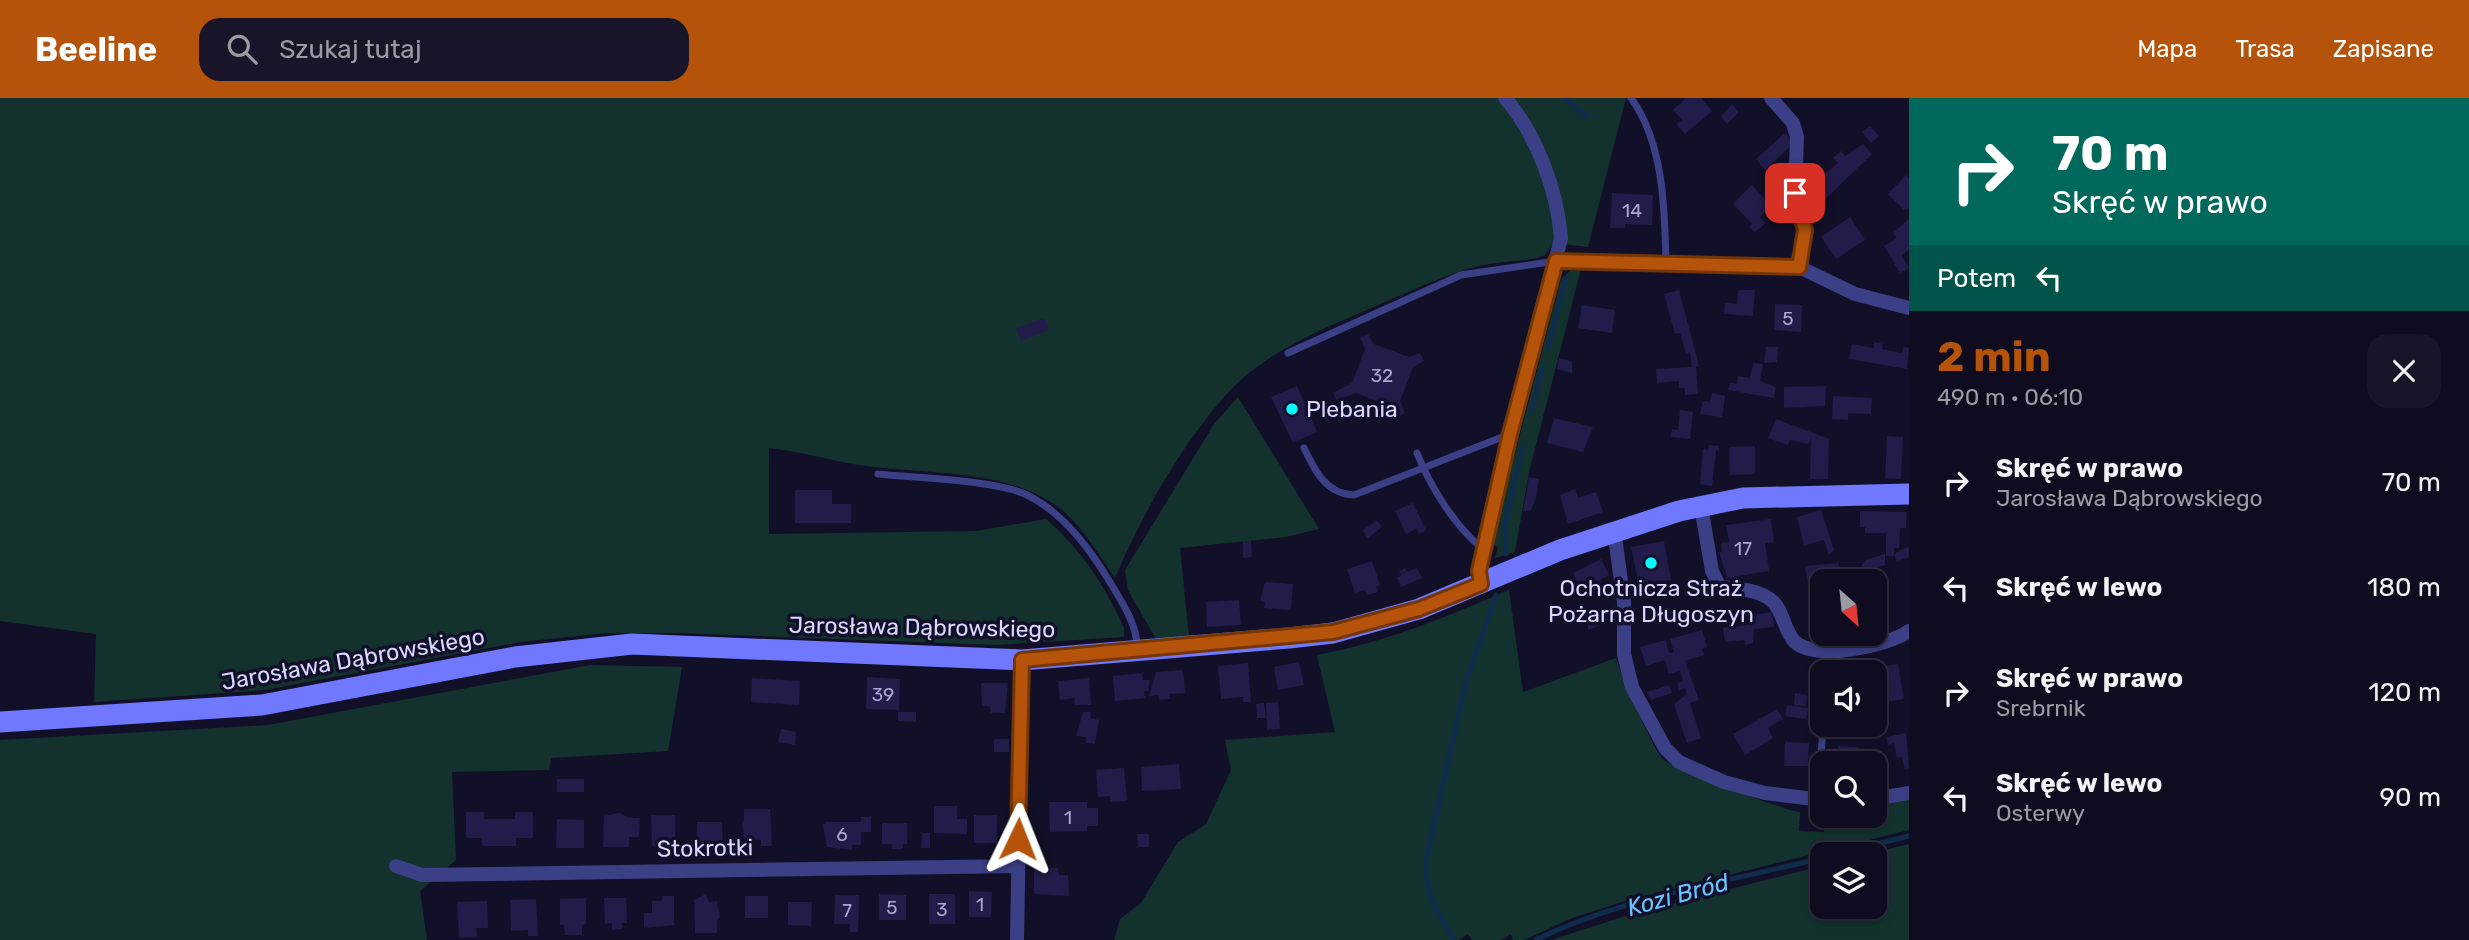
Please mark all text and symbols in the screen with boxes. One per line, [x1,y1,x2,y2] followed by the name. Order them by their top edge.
[199,18,689,81] search box
[35,30,157,69] text: Beeline
[223,30,261,68] icon: search
[279,34,422,65] text: Szukaj tutaj
[2137,35,2197,63] text: Mapa
[2235,35,2295,63] text: Trasa
[2333,35,2434,63] text: Zapisane
[2052,124,2169,182] text: 70 m
[1937,126,2028,217] icon: right
[1765,163,1825,223] pin
[1776,174,1814,212] icon: arrive
[2052,183,2268,221] text: Skręć w prawo
[1622,199,1642,222] house number: 14
[2030,259,2068,297] icon: left
[1937,263,2016,294] text: Potem
[1782,307,1794,330] house number: 5
[1937,332,2051,382] text: 2 min
[2367,334,2441,408] button: close
[1371,364,1393,387] house number: 32
[1937,383,2083,411] text: 490 m · 06:10
[1306,395,1398,423] place label: Plebania
[1284,401,1300,417] marker: Plebania
[1996,453,2183,484] text: Skręć w prawo
[1937,464,1975,502] icon: right
[2382,467,2441,498] text: 70 m
[1996,484,2263,512] text: Jarosława Dąbrowskiego
[1734,537,1752,560] house number: 17
[1643,555,1659,571] marker: Ochotnicza Straż Pożarna Długoszyn
[1810,569,1886,646] north arrow
[1810,569,1887,919] map controls
[1937,569,1975,607] icon: left
[1996,572,2162,603] text: Skręć w lewo
[2367,572,2441,603] text: 180 m
[1548,574,1754,628] place label: Ochotnicza Straż Pożarna Długoszyn
[788,611,1056,643] street label: Jarosława Dąbrowskiego
[219,622,487,696] street label: Jarosława Dąbrowskiego
[1810,660,1887,737] button: sound
[1996,663,2183,694] text: Skręć w prawo
[1937,674,1975,712] icon: right
[2369,677,2441,708] text: 120 m
[872,683,894,706] house number: 39
[1996,694,2086,722] text: Srebrnik
[1810,751,1887,828] button: search
[1996,768,2162,799] text: Skręć w lewo
[1937,779,1975,817] icon: left
[2380,782,2441,813] text: 90 m
[1996,799,2085,827] text: Osterwy
[981,802,1055,876] position arrow
[1064,806,1072,829] house number: 1
[836,823,848,846] house number: 6
[657,833,753,863] street label: Stokrotki
[1810,842,1887,919] button: layers
[1624,868,1733,922] water label: Kozi Bród
[976,893,984,916] house number: 1
[886,896,898,919] house number: 5
[936,898,948,921] house number: 3
[842,899,852,922] house number: 7

